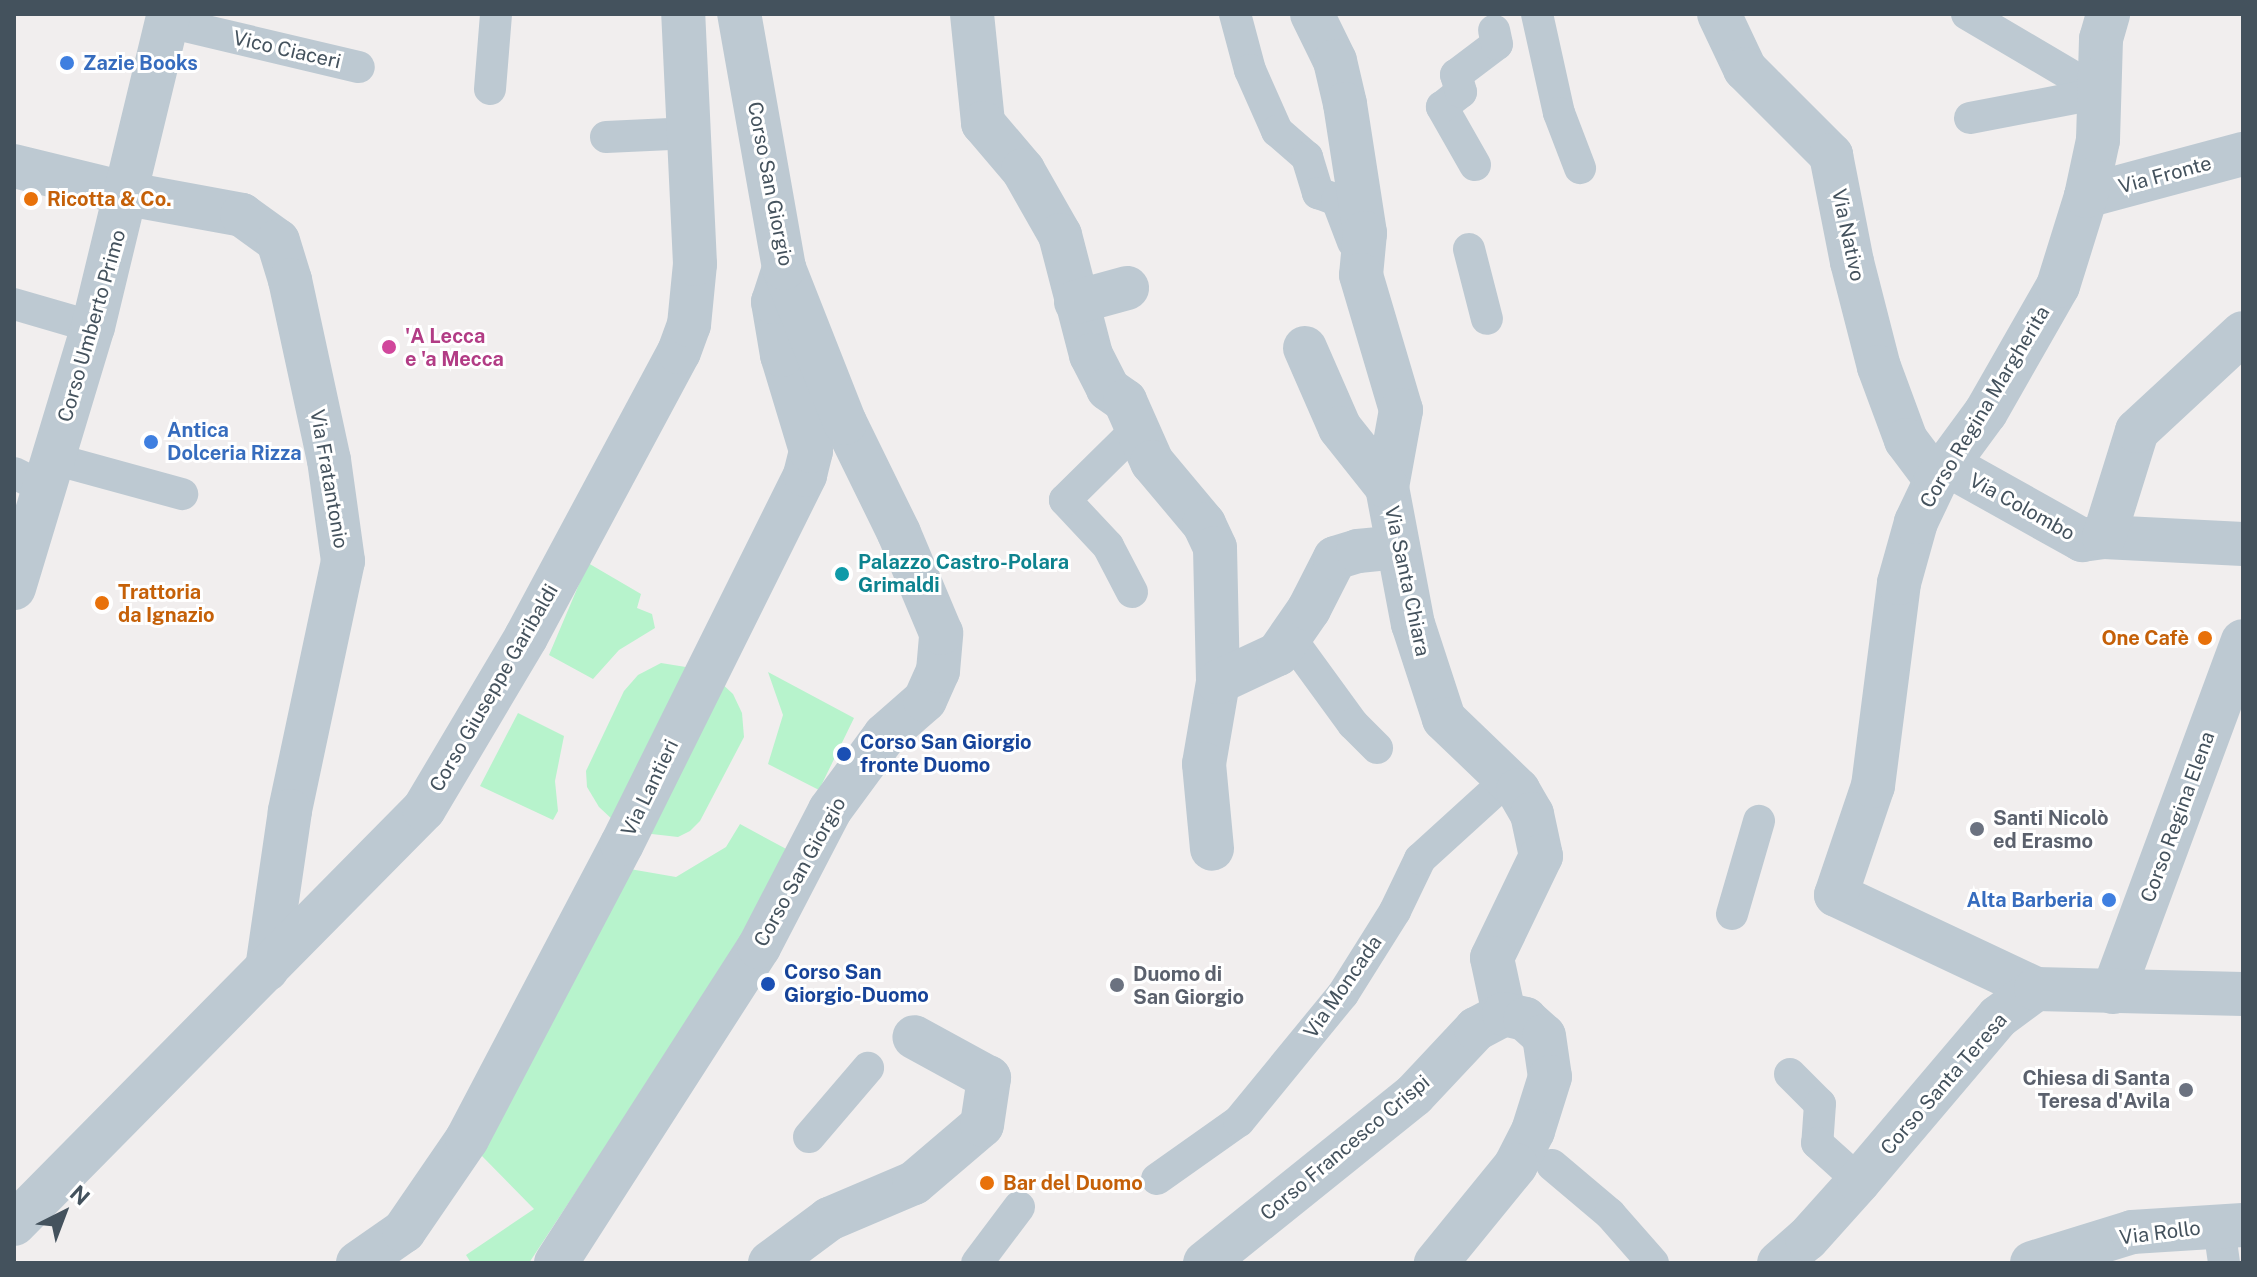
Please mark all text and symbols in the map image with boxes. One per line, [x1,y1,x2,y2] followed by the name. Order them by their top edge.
[231,26,343,74] street label: Vico Ciaceri
[83,51,198,75] place label: Zazie Books
[58,54,76,72] marker: Zazie Books
[742,100,798,268] street label: Corso San Giorgio
[2116,151,2214,199] street label: Via Fronte
[47,187,172,211] place label: Ricotta & Co.
[1827,187,1869,283] street label: Via Nativo
[22,190,40,208] marker: Ricotta & Co.
[53,227,131,425] street label: Corso Umberto Primo
[1915,302,2055,512] street label: Corso Regina Margherita
[405,324,504,371] place label: 'A Lecca e 'a Mecca
[380,338,398,356] marker: 'A Lecca e 'a Mecca
[305,408,353,550] street label: Via Fratantonio
[167,418,302,465] place label: Antica Dolceria Rizza
[142,433,160,451] marker: Antica Dolceria Rizza
[1965,468,2079,546] street label: Via Colombo
[1379,504,1435,658] street label: Via Santa Chiara
[858,550,1069,597] place label: Palazzo Castro-Polara Grimaldi
[833,565,851,583] marker: Palazzo Castro-Polara Grimaldi
[118,580,214,627] place label: Trattoria da Ignazio
[425,580,563,796] street label: Corso Giuseppe Garibaldi
[93,594,111,612] marker: Trattoria da Ignazio
[2102,626,2189,650] place label: One Cafè
[2196,629,2214,647] marker: One Cafè
[2136,728,2220,906] street label: Corso Regina Elena
[860,730,1032,777] place label: Corso San Giorgio fronte Duomo
[616,736,684,840] street label: Via Lantieri
[835,745,853,763] marker: Corso San Giorgio fronte Duomo
[749,793,851,951] street label: Corso San Giorgio
[1993,806,2109,853] place label: Santi Nicolò ed Erasmo
[1968,820,1986,838] marker: Santi Nicolò ed Erasmo
[1967,888,2093,912] place label: Alta Barberia
[2100,891,2118,909] marker: Alta Barberia
[1299,931,1387,1043] street label: Via Moncada
[784,960,929,1007] place label: Corso San Giorgio-Duomo
[1133,962,1244,1009] place label: Duomo di San Giorgio
[759,975,777,993] marker: Corso San Giorgio-Duomo
[1108,976,1126,994] marker: Duomo di San Giorgio
[1876,1008,2012,1160] street label: Corso Santa Teresa
[2022,1066,2170,1113] place label: Chiesa di Santa Teresa d'Avila
[1255,1070,1435,1226] street label: Corso Francesco Crispi
[2177,1081,2195,1099] marker: Chiesa di Santa Teresa d'Avila
[1003,1171,1143,1195] place label: Bar del Duomo
[24,1173,104,1253] north arrow
[978,1174,996,1192] marker: Bar del Duomo
[65,1180,95,1211] text: N
[2118,1216,2202,1250] street label: Via Rollo

